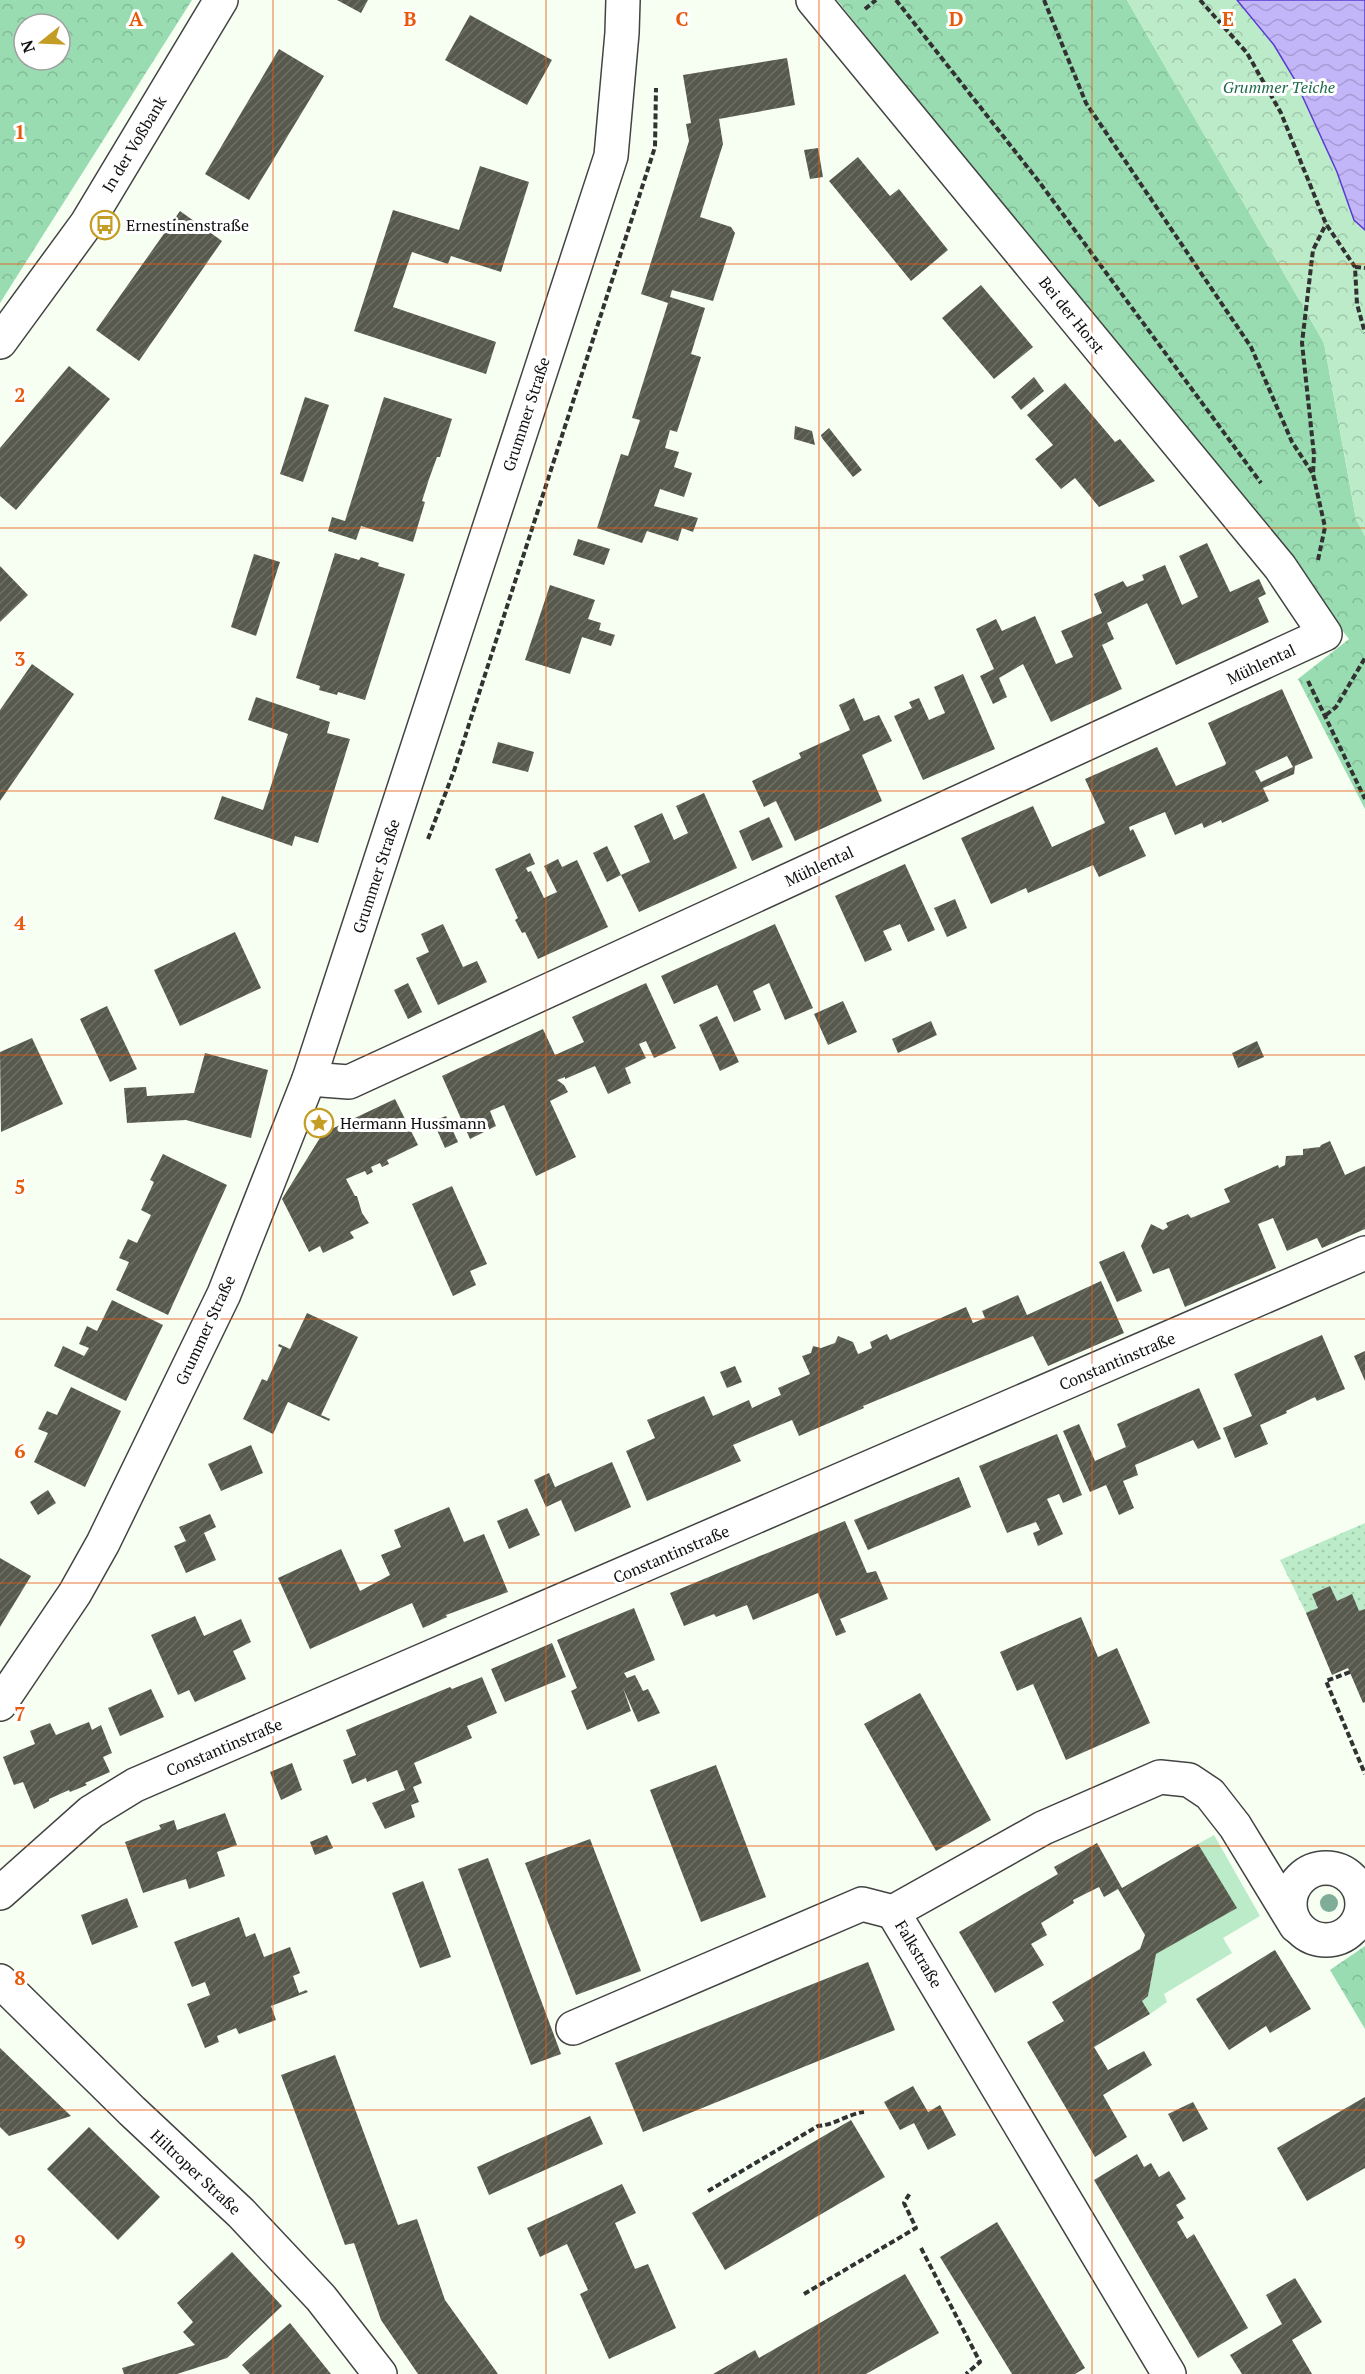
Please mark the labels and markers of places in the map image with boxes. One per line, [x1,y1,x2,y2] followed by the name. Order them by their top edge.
[89,209,121,241] bus stop icon: Ernestinenstraße
[126,214,249,236] place label: Ernestinenstraße
[303,1107,335,1139] place icon: Hermann Hussmann
[340,1112,487,1134] place label: Hermann Hussmann

